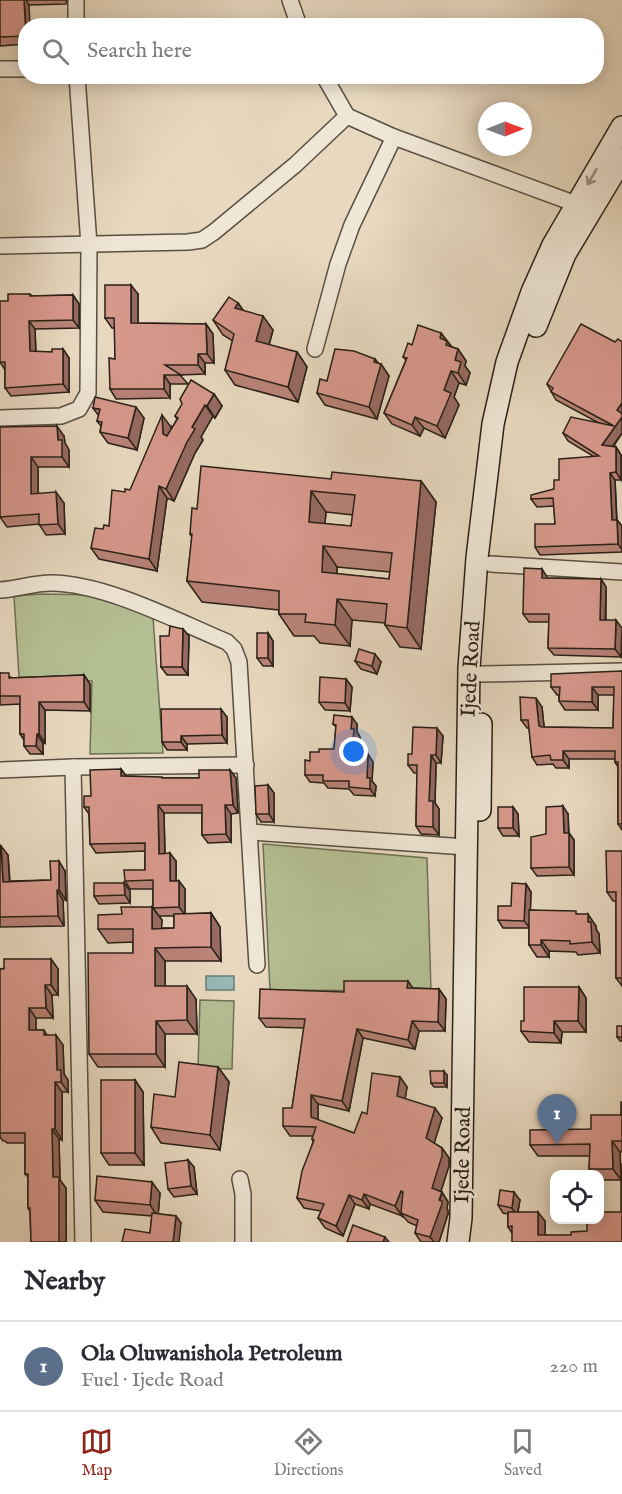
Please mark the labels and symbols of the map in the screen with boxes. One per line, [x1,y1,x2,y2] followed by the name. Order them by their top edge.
[478,102,532,156] north arrow
[586,168,598,185] one-way arrow
[455,619,488,718] street label: Ijede Road
[339,737,368,766] your location
[538,1094,576,1144] pin: 1
[449,1106,478,1204] street label: Ijede Road

